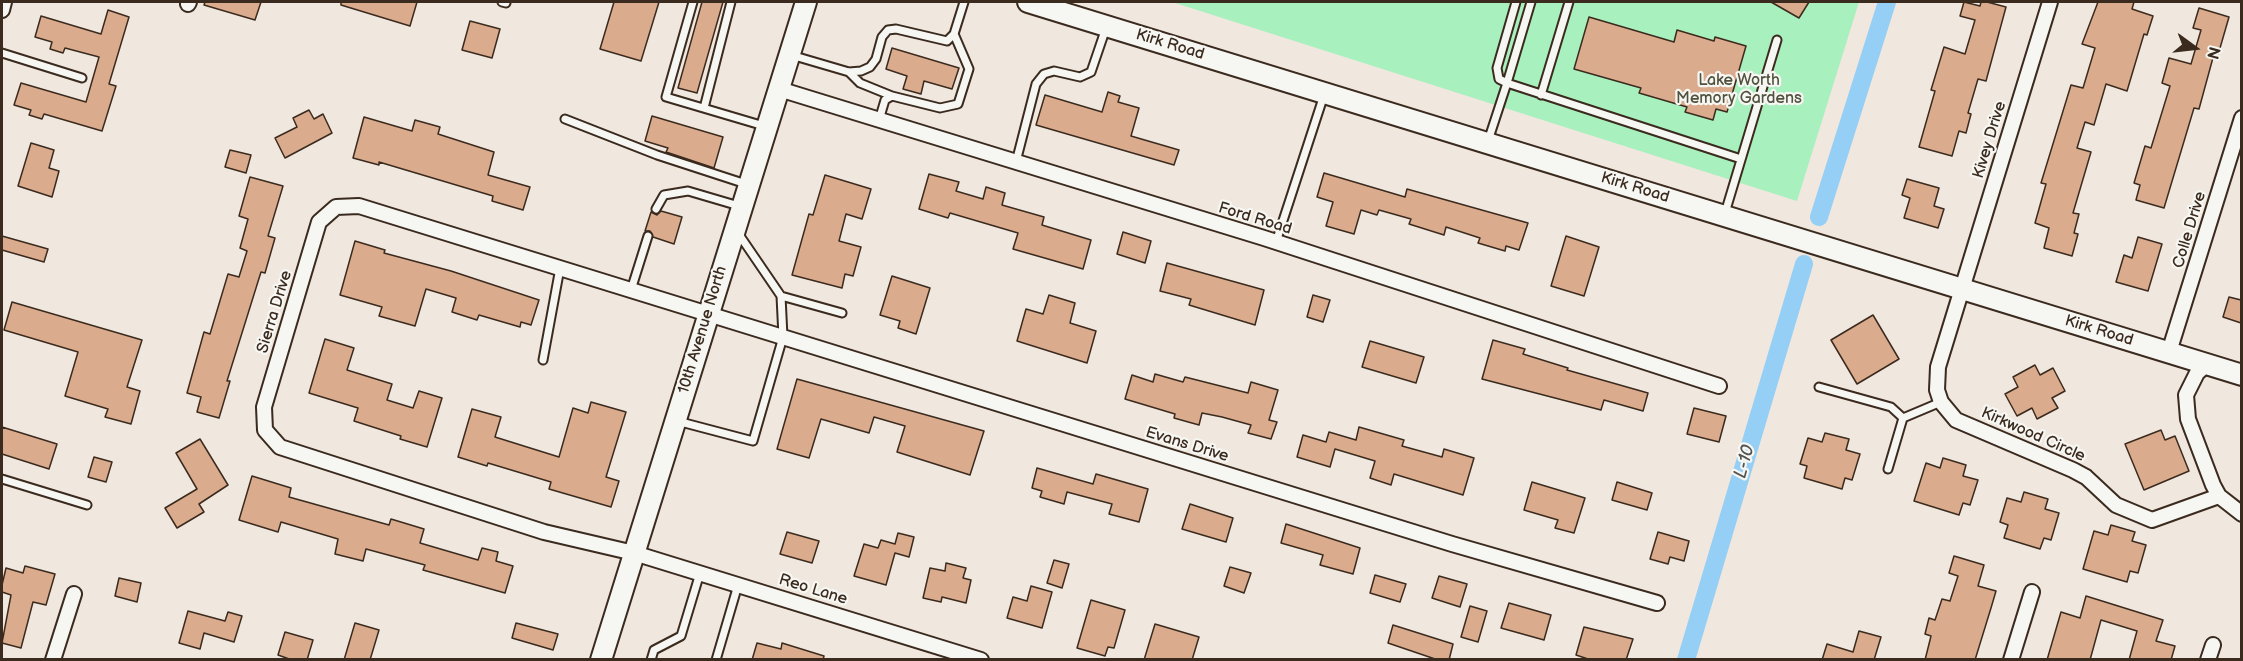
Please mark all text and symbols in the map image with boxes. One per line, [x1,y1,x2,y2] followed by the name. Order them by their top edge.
[2165,18,2225,78] north arrow
[1133,25,1207,65] street label: Kirk Road
[2202,45,2224,61] text: N
[1676,71,1802,109] park label: Lake Worth Memory Gardens
[1969,99,2011,181] street label: Kivey Drive
[1598,168,1672,208] street label: Kirk Road
[2169,189,2211,271] street label: Colle Drive
[1216,199,1294,239] street label: Ford Road
[674,264,732,396] street label: 10th Avenue North
[253,268,297,356] street label: Sierra Drive
[2062,311,2136,351] street label: Kirk Road
[1978,403,2088,467] street label: Kirkwood Circle
[1143,423,1231,467] street label: Evans Drive
[1730,443,1760,481] water label: L-10
[776,571,850,609] street label: Reo Lane

